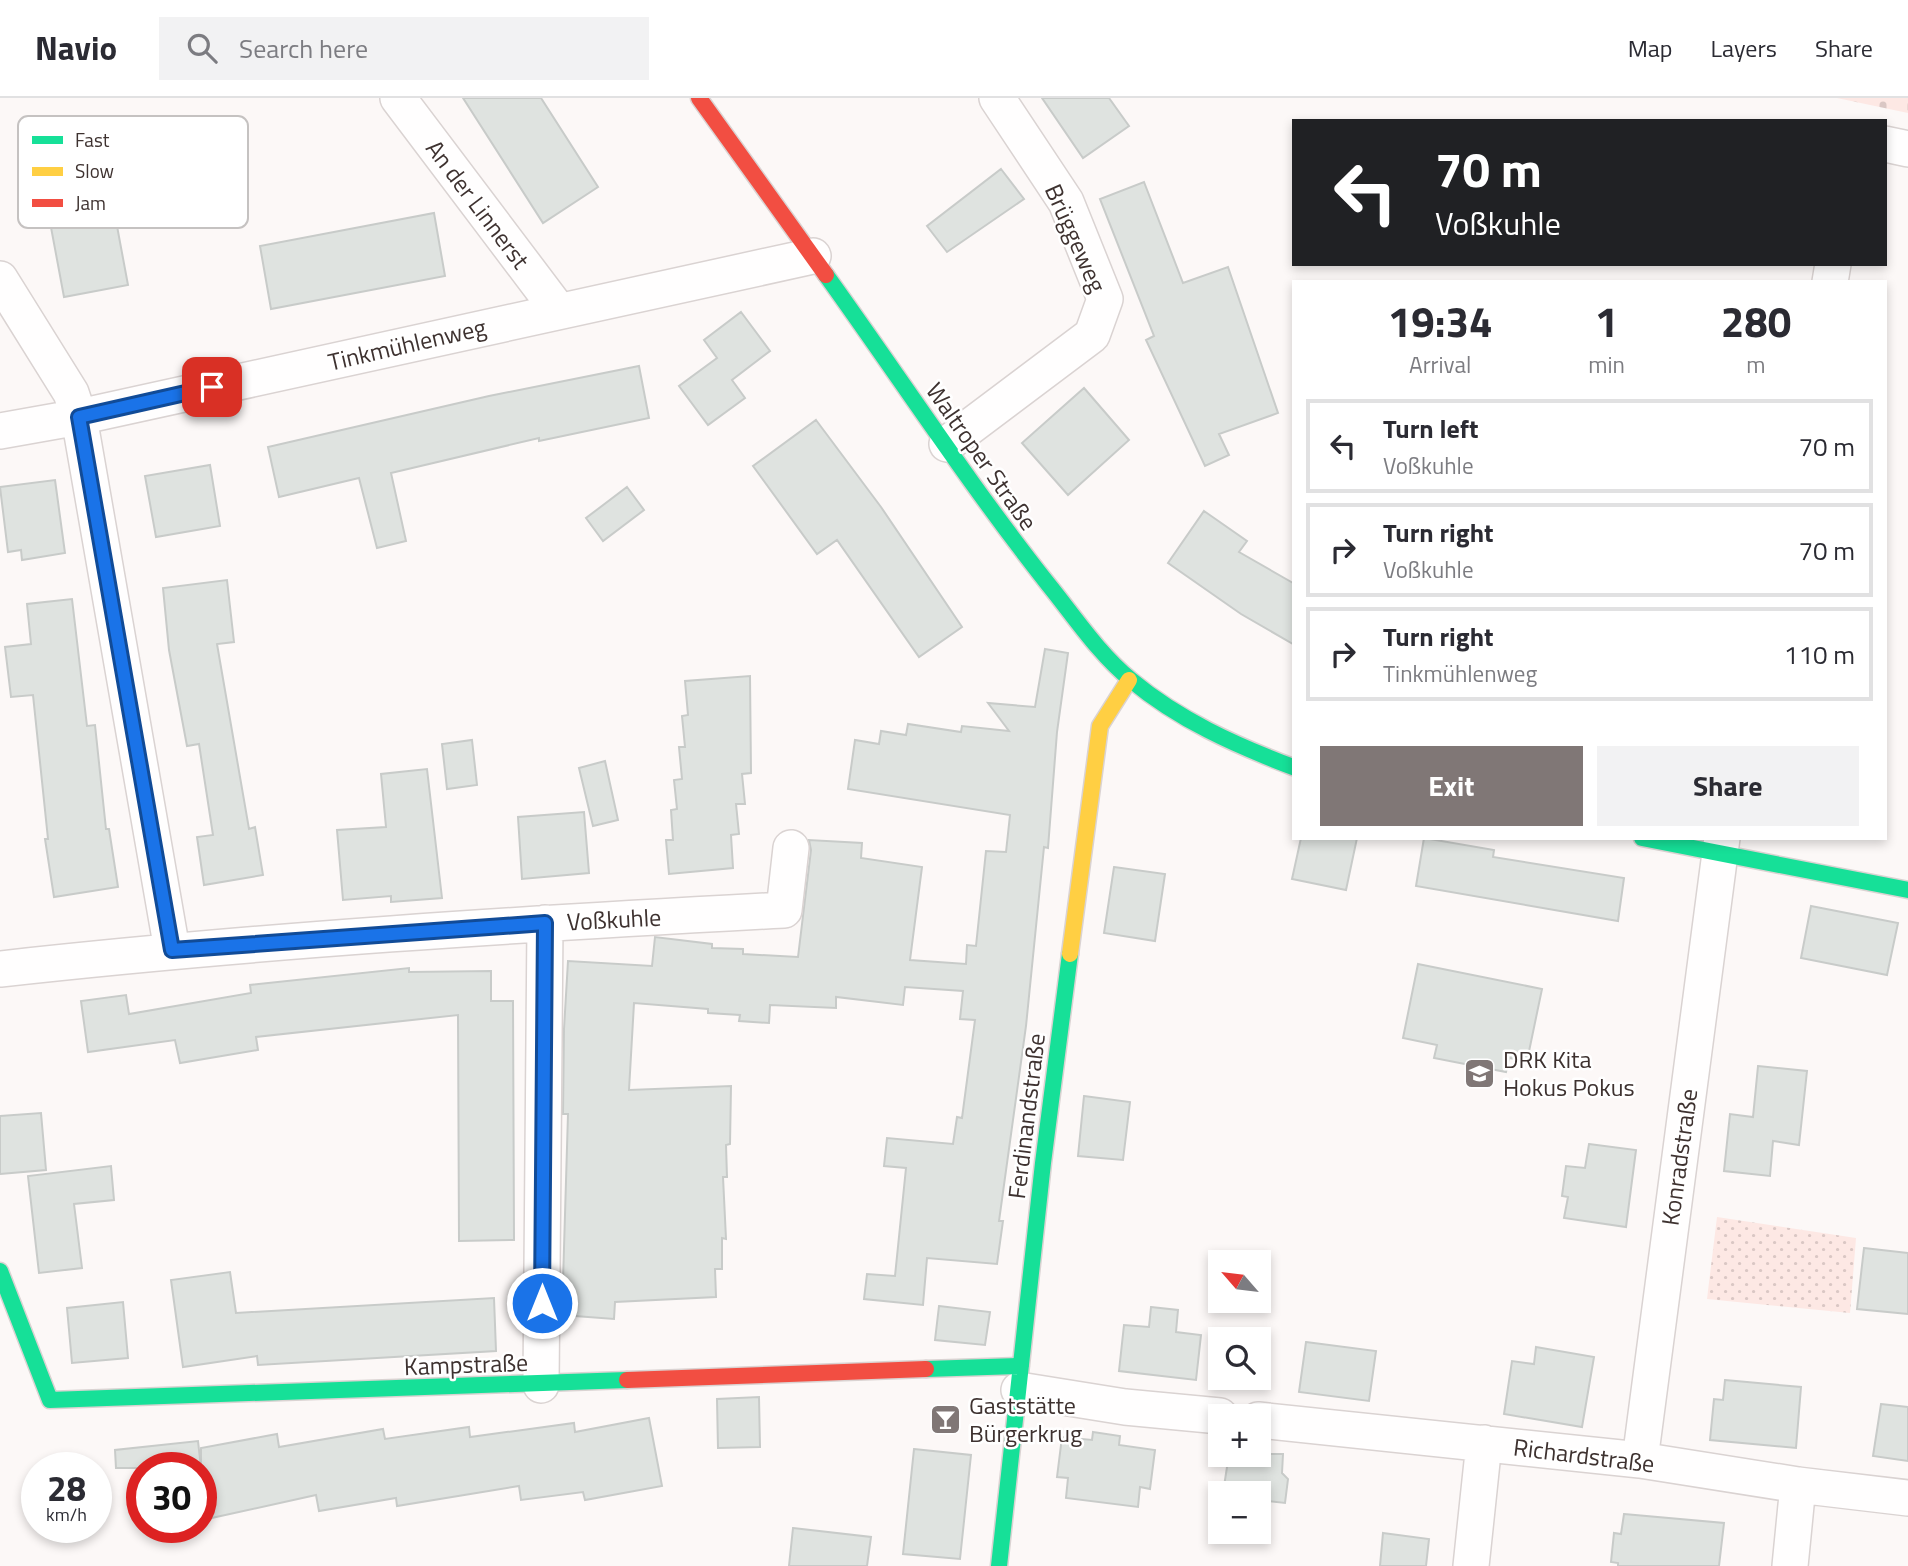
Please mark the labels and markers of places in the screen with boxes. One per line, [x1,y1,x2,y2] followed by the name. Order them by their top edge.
[182,357,242,417] pin
[1503,1041,1635,1105] place label: DRK Kita Hokus Pokus
[1463,1056,1497,1090] school or university icon: DRK Kita Hokus Pokus
[969,1387,1082,1451] place label: Gaststätte Bürgerkrug
[929,1402,963,1436] bar icon: Gaststätte Bürgerkrug

